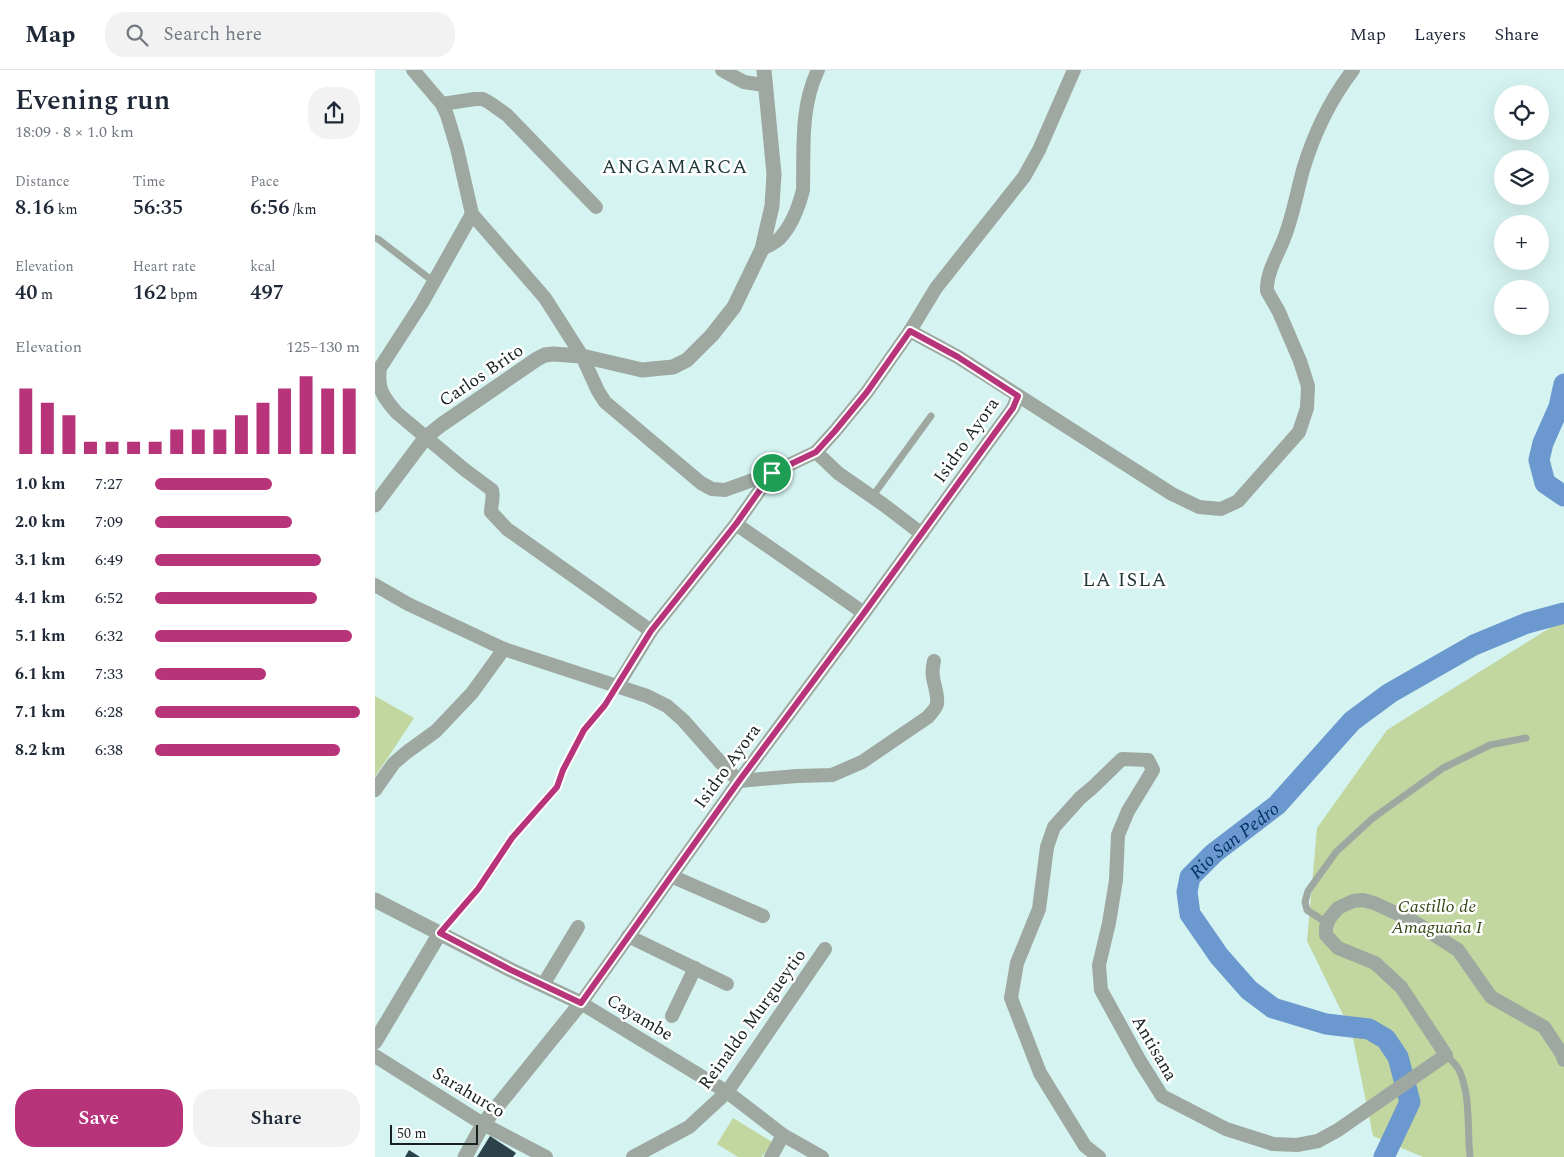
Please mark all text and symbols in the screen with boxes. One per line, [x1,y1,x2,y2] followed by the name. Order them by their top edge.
[105,12,455,57] search box
[25,17,75,53] text: Map
[163,20,262,49] text: Search here
[123,21,151,49] icon: search
[1350,21,1386,48] text: Map
[1414,21,1466,48] text: Layers
[1494,21,1539,48] text: Share
[15,79,170,122] text: Evening run
[1494,85,1549,335] map controls
[1494,85,1549,140] button: locate
[308,87,360,139] button: share
[15,120,134,144] text: 18:09 · 8 × 1.0 km
[1494,150,1549,205] button: layers
[602,152,748,182] district label: ANGAMARCA
[15,171,70,192] text: Distance
[133,171,165,192] text: Time
[250,171,279,192] text: Pace
[15,192,54,224] text: 8.16
[133,192,183,224] text: 56:35
[250,192,290,224] text: 6:56
[54,199,78,220] text: km
[290,199,316,220] text: /km
[1494,215,1549,270] button: +
[15,256,74,277] text: Elevation
[133,256,196,277] text: Heart rate
[250,256,275,277] text: kcal
[15,277,38,309] text: 40
[133,277,166,309] text: 162
[250,277,284,309] text: 497
[1494,280,1549,335] button: −
[38,284,53,305] text: m
[166,284,198,305] text: bpm
[15,335,82,359] text: Elevation
[286,335,360,359] text: 125–130 m
[434,337,529,414] street label: Carlos Brito
[927,392,1006,489] street label: Isidro Ayora
[751,452,793,494] pin
[758,459,786,487] icon: arrive
[15,472,65,496] text: 1.0 km
[95,472,123,496] text: 7:27
[15,510,65,534] text: 2.0 km
[95,510,123,534] text: 7:09
[15,548,65,572] text: 3.1 km
[95,548,123,572] text: 6:49
[1083,565,1167,595] district label: LA ISLA
[15,586,65,610] text: 4.1 km
[95,586,123,610] text: 6:52
[15,624,65,648] text: 5.1 km
[95,624,123,648] text: 6:32
[15,662,65,686] text: 6.1 km
[95,662,123,686] text: 7:33
[15,700,65,724] text: 7.1 km
[95,700,123,724] text: 6:28
[687,718,768,814] street label: Isidro Ayora
[15,738,65,762] text: 8.2 km
[95,738,123,762] text: 6:38
[1183,795,1286,886] water label: Rio San Pedro
[1390,893,1483,941] park label: Castillo de Amaguaña I
[692,943,813,1095] street label: Reinaldo Murgueytio
[601,987,678,1048] street label: Cayambe
[1125,1010,1184,1086] street label: Antisana
[427,1060,510,1125] street label: Sarahurco
[15,1089,183,1147] button: Save
[193,1089,360,1147] button: Share
[390,1122,477,1145] scale bar
[397,1123,427,1144] text: 50 m

